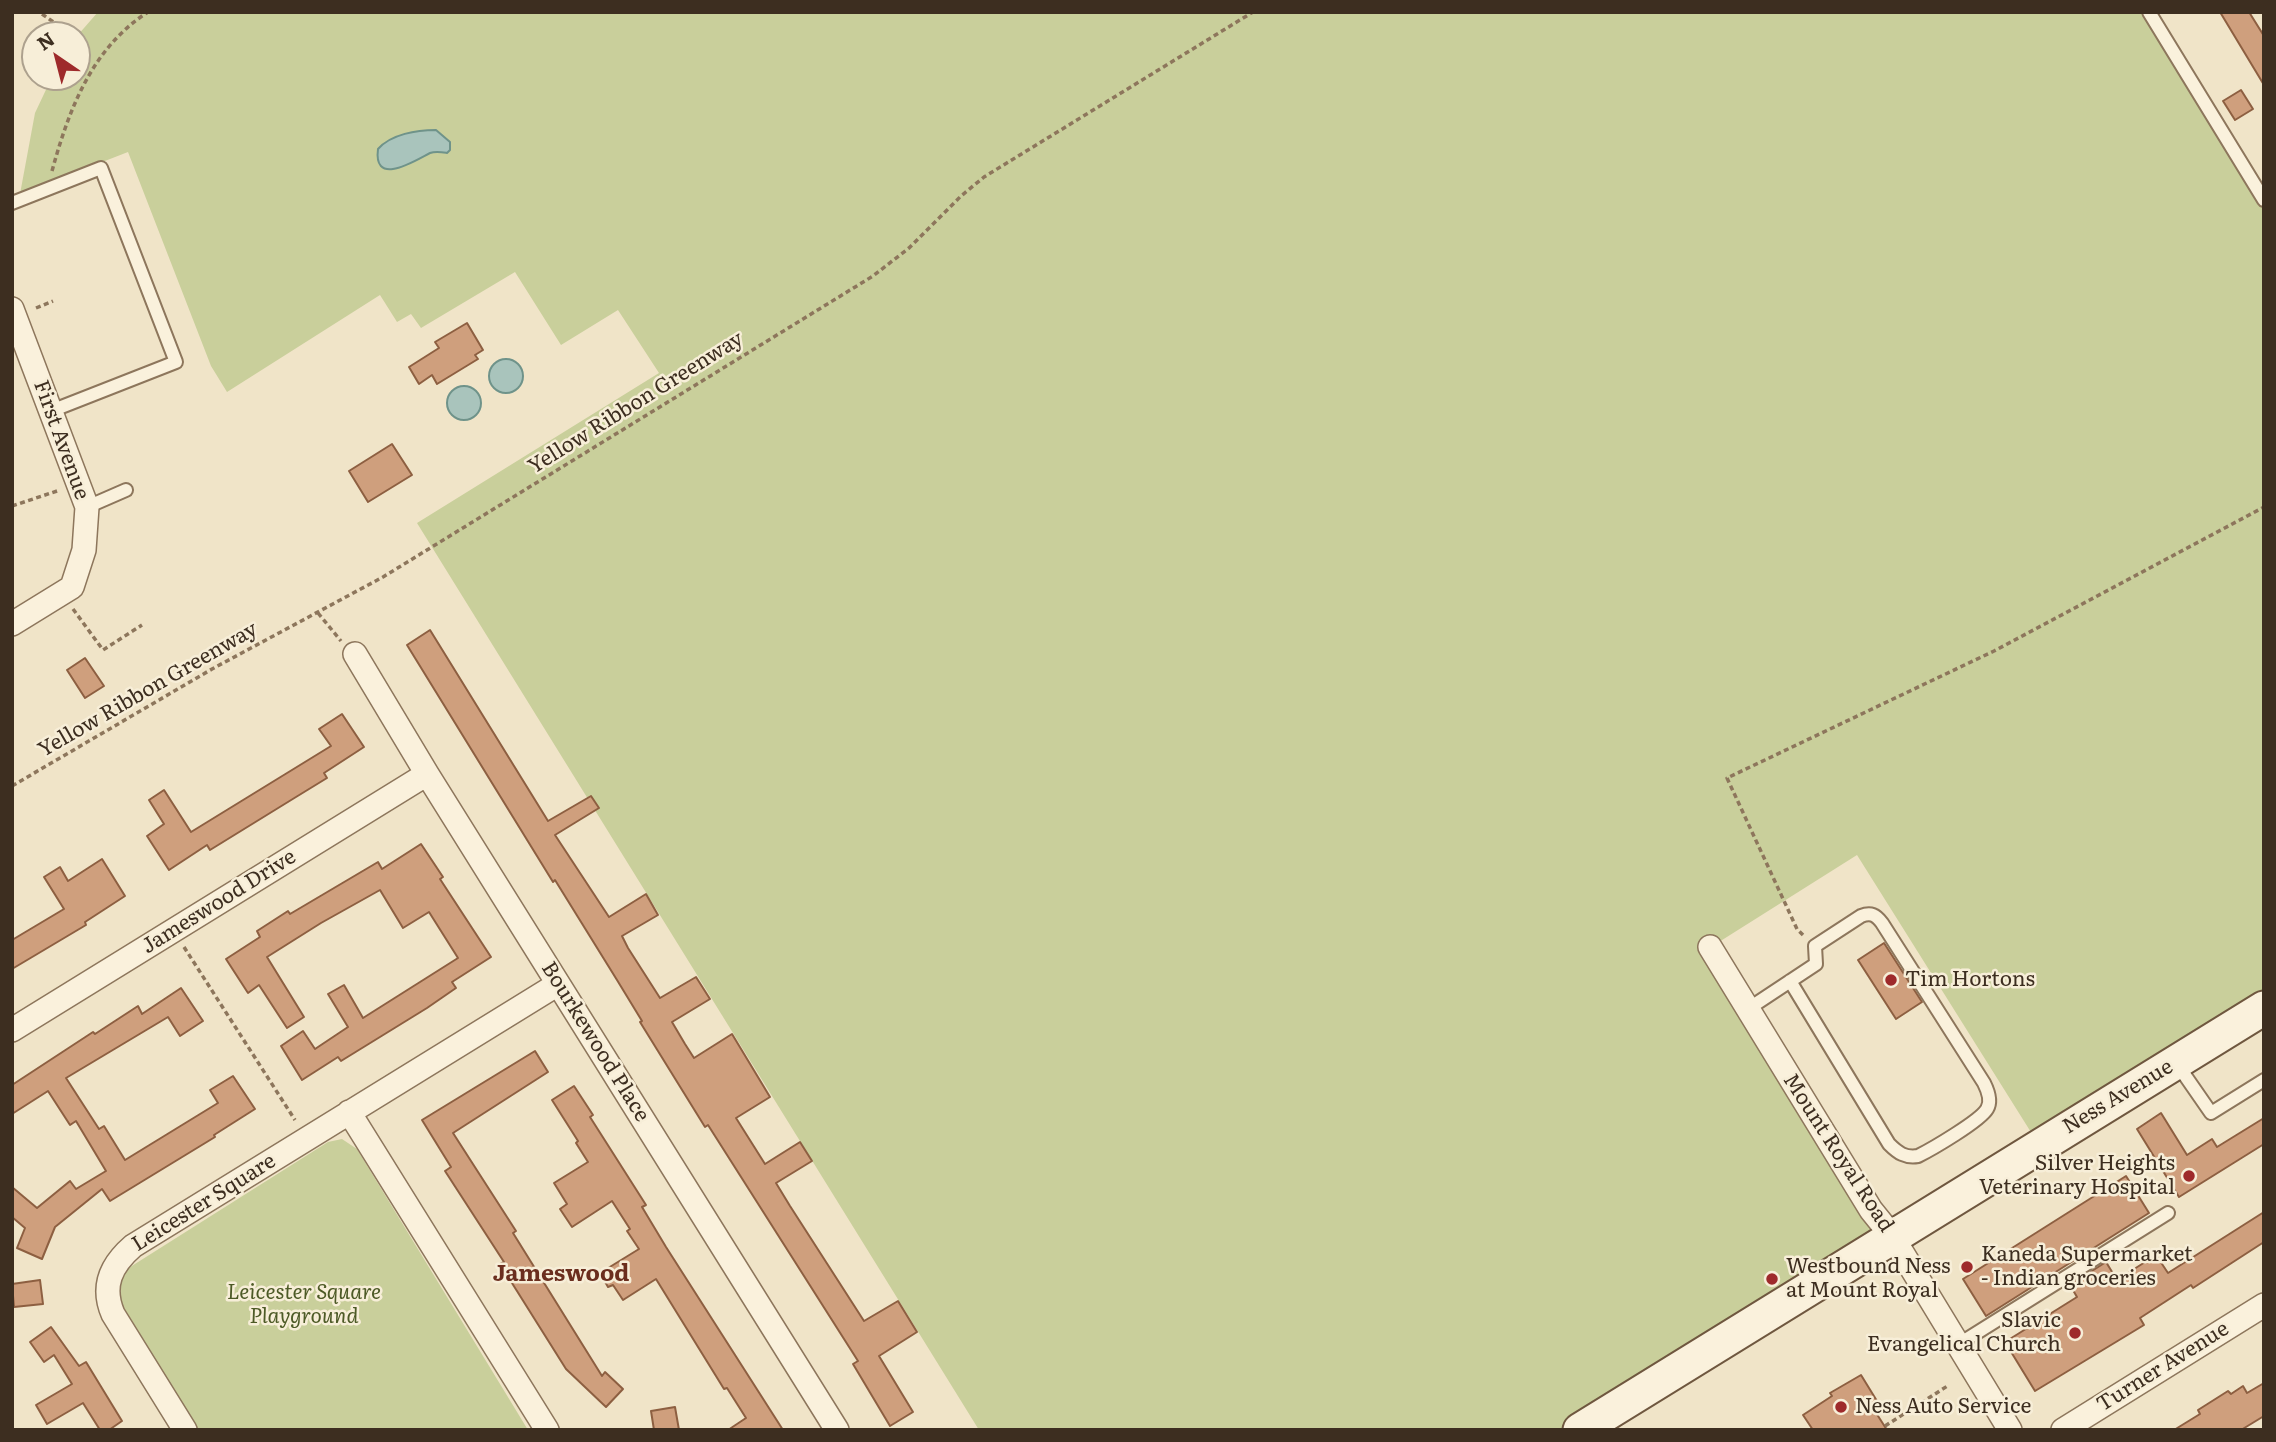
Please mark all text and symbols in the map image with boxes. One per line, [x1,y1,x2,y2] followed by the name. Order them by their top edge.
[21,21,91,91] north arrow
[31,24,60,56] text: N
[524,326,748,480] street label: Yellow Ribbon Greenway
[28,377,94,503] street label: First Avenue
[34,617,262,763] street label: Yellow Ribbon Greenway
[137,844,301,960] street label: Jameswood Drive
[536,957,654,1127] street label: Bourkewood Place
[1905,967,2035,993] place label: Tim Hortons
[1883,972,1899,988] marker: Tim Hortons
[2058,1054,2178,1140] street label: Ness Avenue
[1777,1069,1899,1237] street label: Mount Royal Road
[127,1149,281,1257] street label: Leicester Square
[1979,1151,2175,1201] place label: Silver Heights Veterinary Hospital
[2181,1168,2197,1184] marker: Silver Heights Veterinary Hospital
[1981,1242,2193,1292] place label: Kaneda Supermarket - Indian groceries
[1786,1254,1951,1304] place label: Westbound Ness at Mount Royal
[1959,1259,1975,1275] marker: Kaneda Supermarket - Indian groceries
[493,1260,629,1288] district label: Jameswood
[1764,1271,1780,1287] marker: Westbound Ness at Mount Royal
[227,1280,381,1330] park label: Leicester Square Playground
[1867,1308,2061,1358] place label: Slavic Evangelical Church
[2092,1316,2234,1418] street label: Turner Avenue
[2067,1325,2083,1341] marker: Slavic Evangelical Church
[1855,1394,2031,1420] place label: Ness Auto Service
[1833,1399,1849,1415] marker: Ness Auto Service

